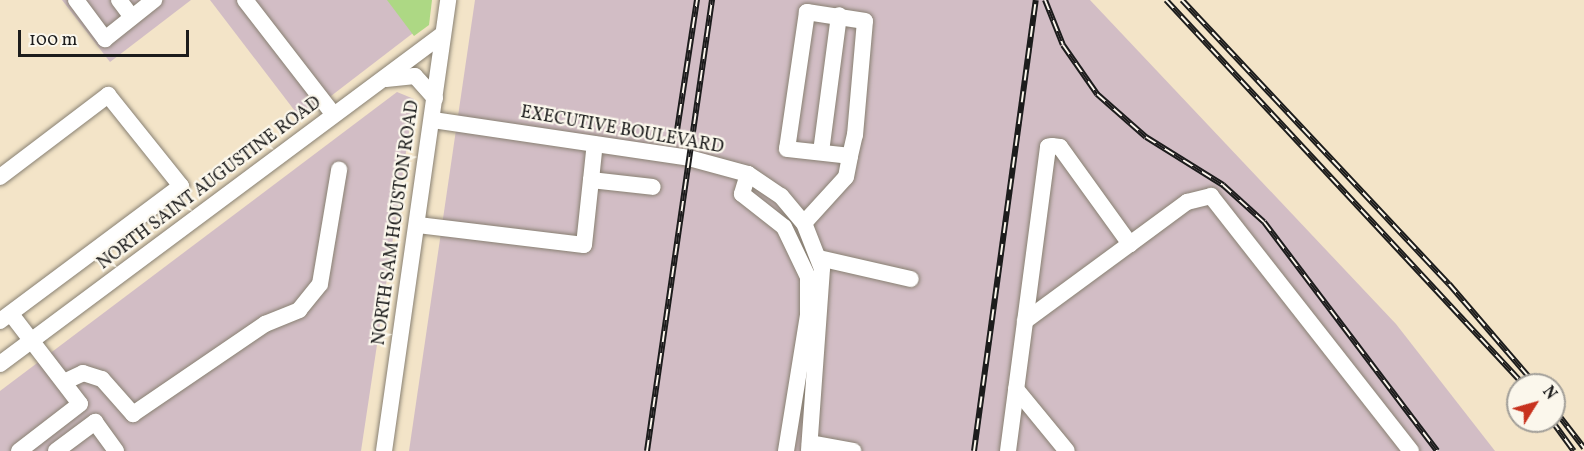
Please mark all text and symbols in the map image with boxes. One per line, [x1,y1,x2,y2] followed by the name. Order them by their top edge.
[21,18,192,56] scale bar
[29,28,78,53] text: 100 m
[94,93,326,275] street label: NORTH SAINT AUGUSTINE ROAD
[369,99,425,347] street label: NORTH SAM HOUSTON ROAD
[519,102,725,160] street label: EXECUTIVE BOULEVARD
[1506,373,1566,433] north arrow
[1536,382,1561,405] text: N

